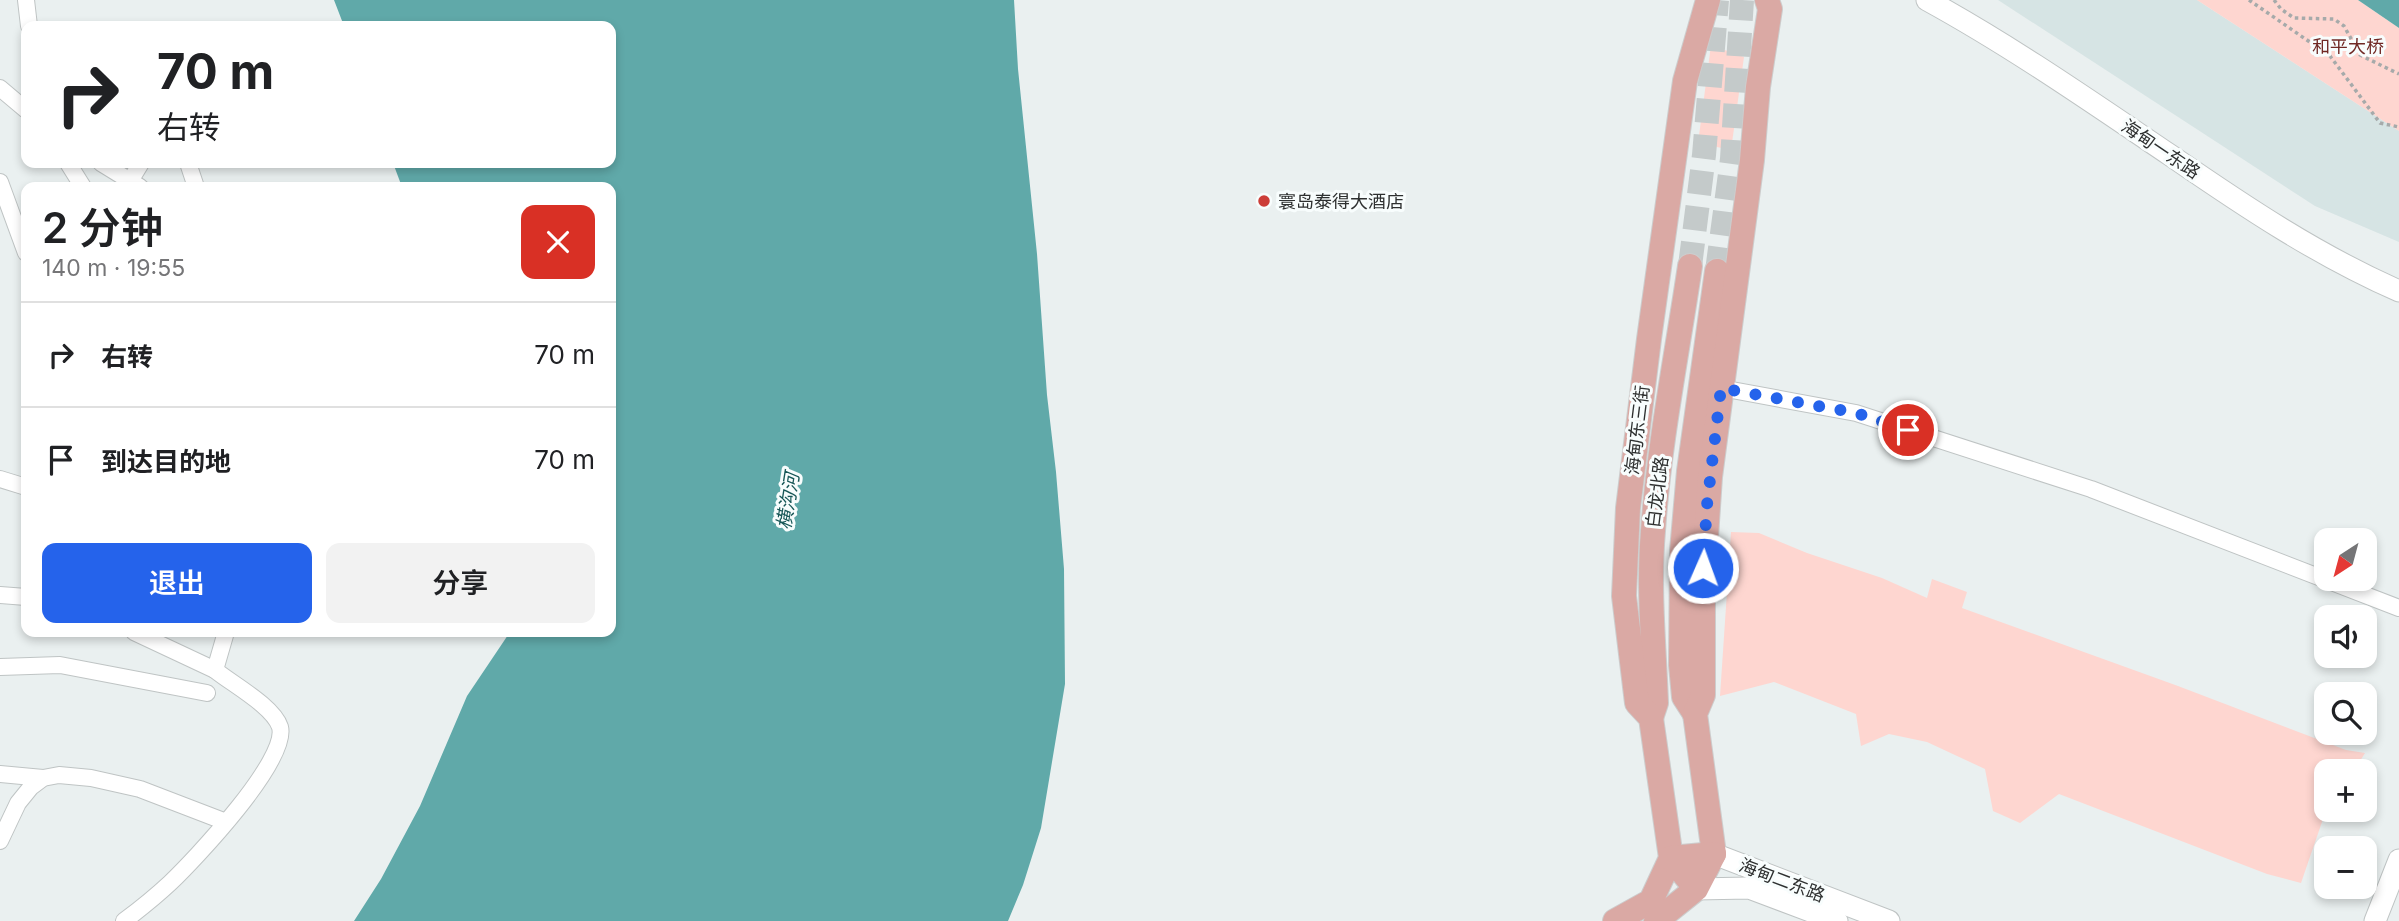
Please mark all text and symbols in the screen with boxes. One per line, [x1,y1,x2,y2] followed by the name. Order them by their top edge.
[2312,36,2384,57] park label: 和平大桥
[157,42,274,101] text: 70 m
[42,49,133,140] icon: right
[157,108,221,147] text: 右转
[2118,115,2204,183] street label: 海甸一东路
[1278,191,1404,212] place label: 寰岛泰得大酒店
[1256,193,1272,209] marker: 寰岛泰得大酒店
[42,202,163,253] text: 2 分钟
[521,205,595,279] button: close
[42,254,185,282] text: 140 m · 19:55
[42,336,80,374] icon: right
[534,339,595,370] text: 70 m
[101,341,153,372] text: 右转
[1621,384,1653,476] street label: 海甸东三街
[1878,400,1938,460] pin
[1889,411,1927,449] icon: arrive
[42,441,80,479] icon: arrive
[534,444,595,475] text: 70 m
[101,446,231,477] text: 到达目的地
[1642,455,1672,529] street label: 白龙北路
[772,467,804,531] water label: 横沟河
[2314,528,2376,592] north arrow
[2314,528,2377,899] map controls
[1666,531,1740,605] position arrow
[42,543,312,623] button: 退出
[326,543,595,623] button: 分享
[2314,605,2377,668] button: sound
[2314,682,2377,745] button: search
[2314,759,2377,822] button: +
[2314,836,2377,899] button: −
[1736,854,1828,906] street label: 海甸二东路

